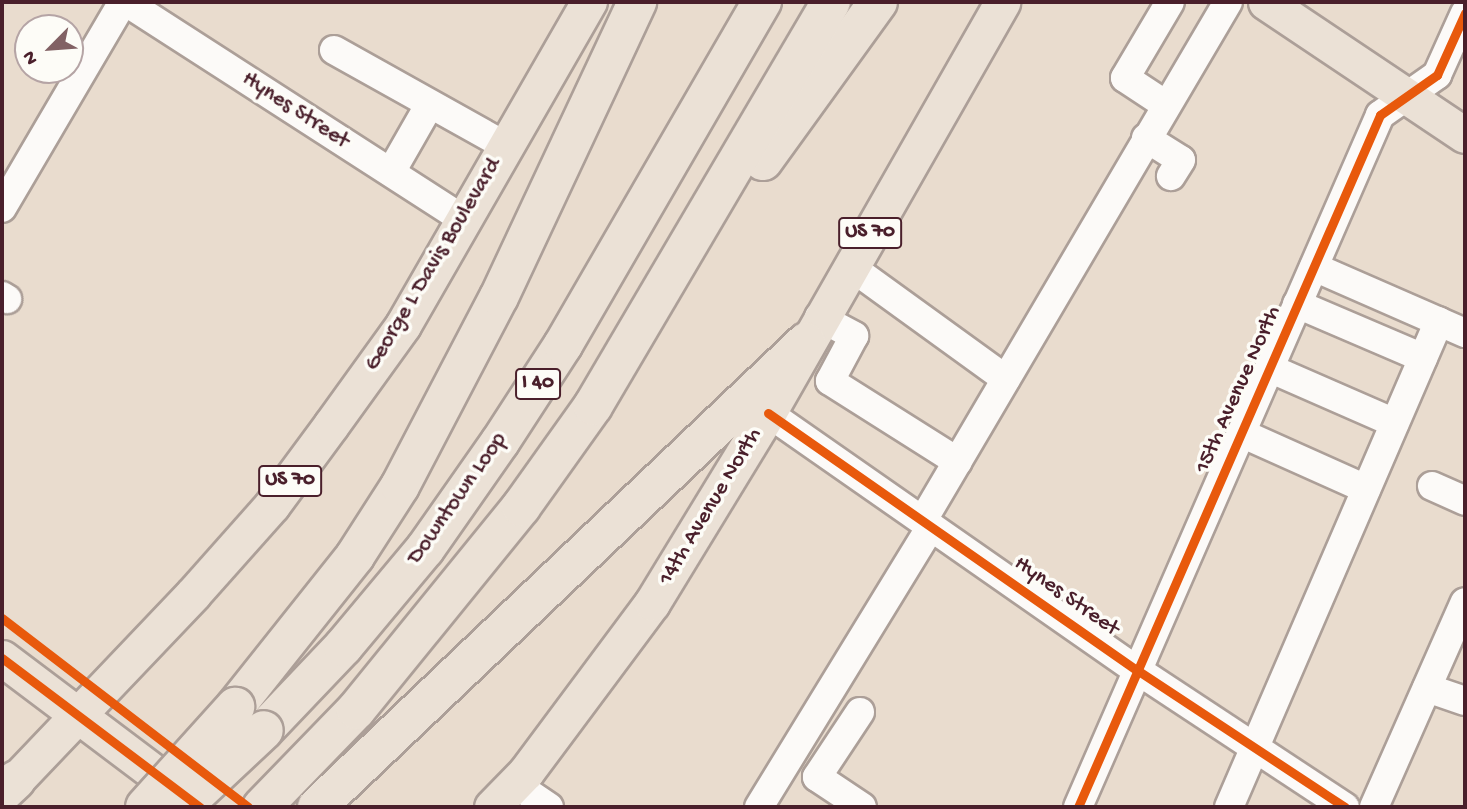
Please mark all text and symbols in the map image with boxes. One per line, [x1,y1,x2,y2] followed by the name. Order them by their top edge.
[14,14,84,84] north arrow
[18,47,44,68] text: N
[236,66,354,156] street label: Hynes Street
[359,154,509,376] street label: George L Davis Boulevard
[837,216,903,250] road number: US 70
[1190,302,1288,478] street label: 15th Avenue North
[514,366,562,402] road number: I 40
[653,423,769,591] street label: 14th Avenue North
[402,428,514,570] street label: Downtown Loop
[257,463,323,498] road number: US 70
[1008,551,1124,643] street label: Hynes Street

